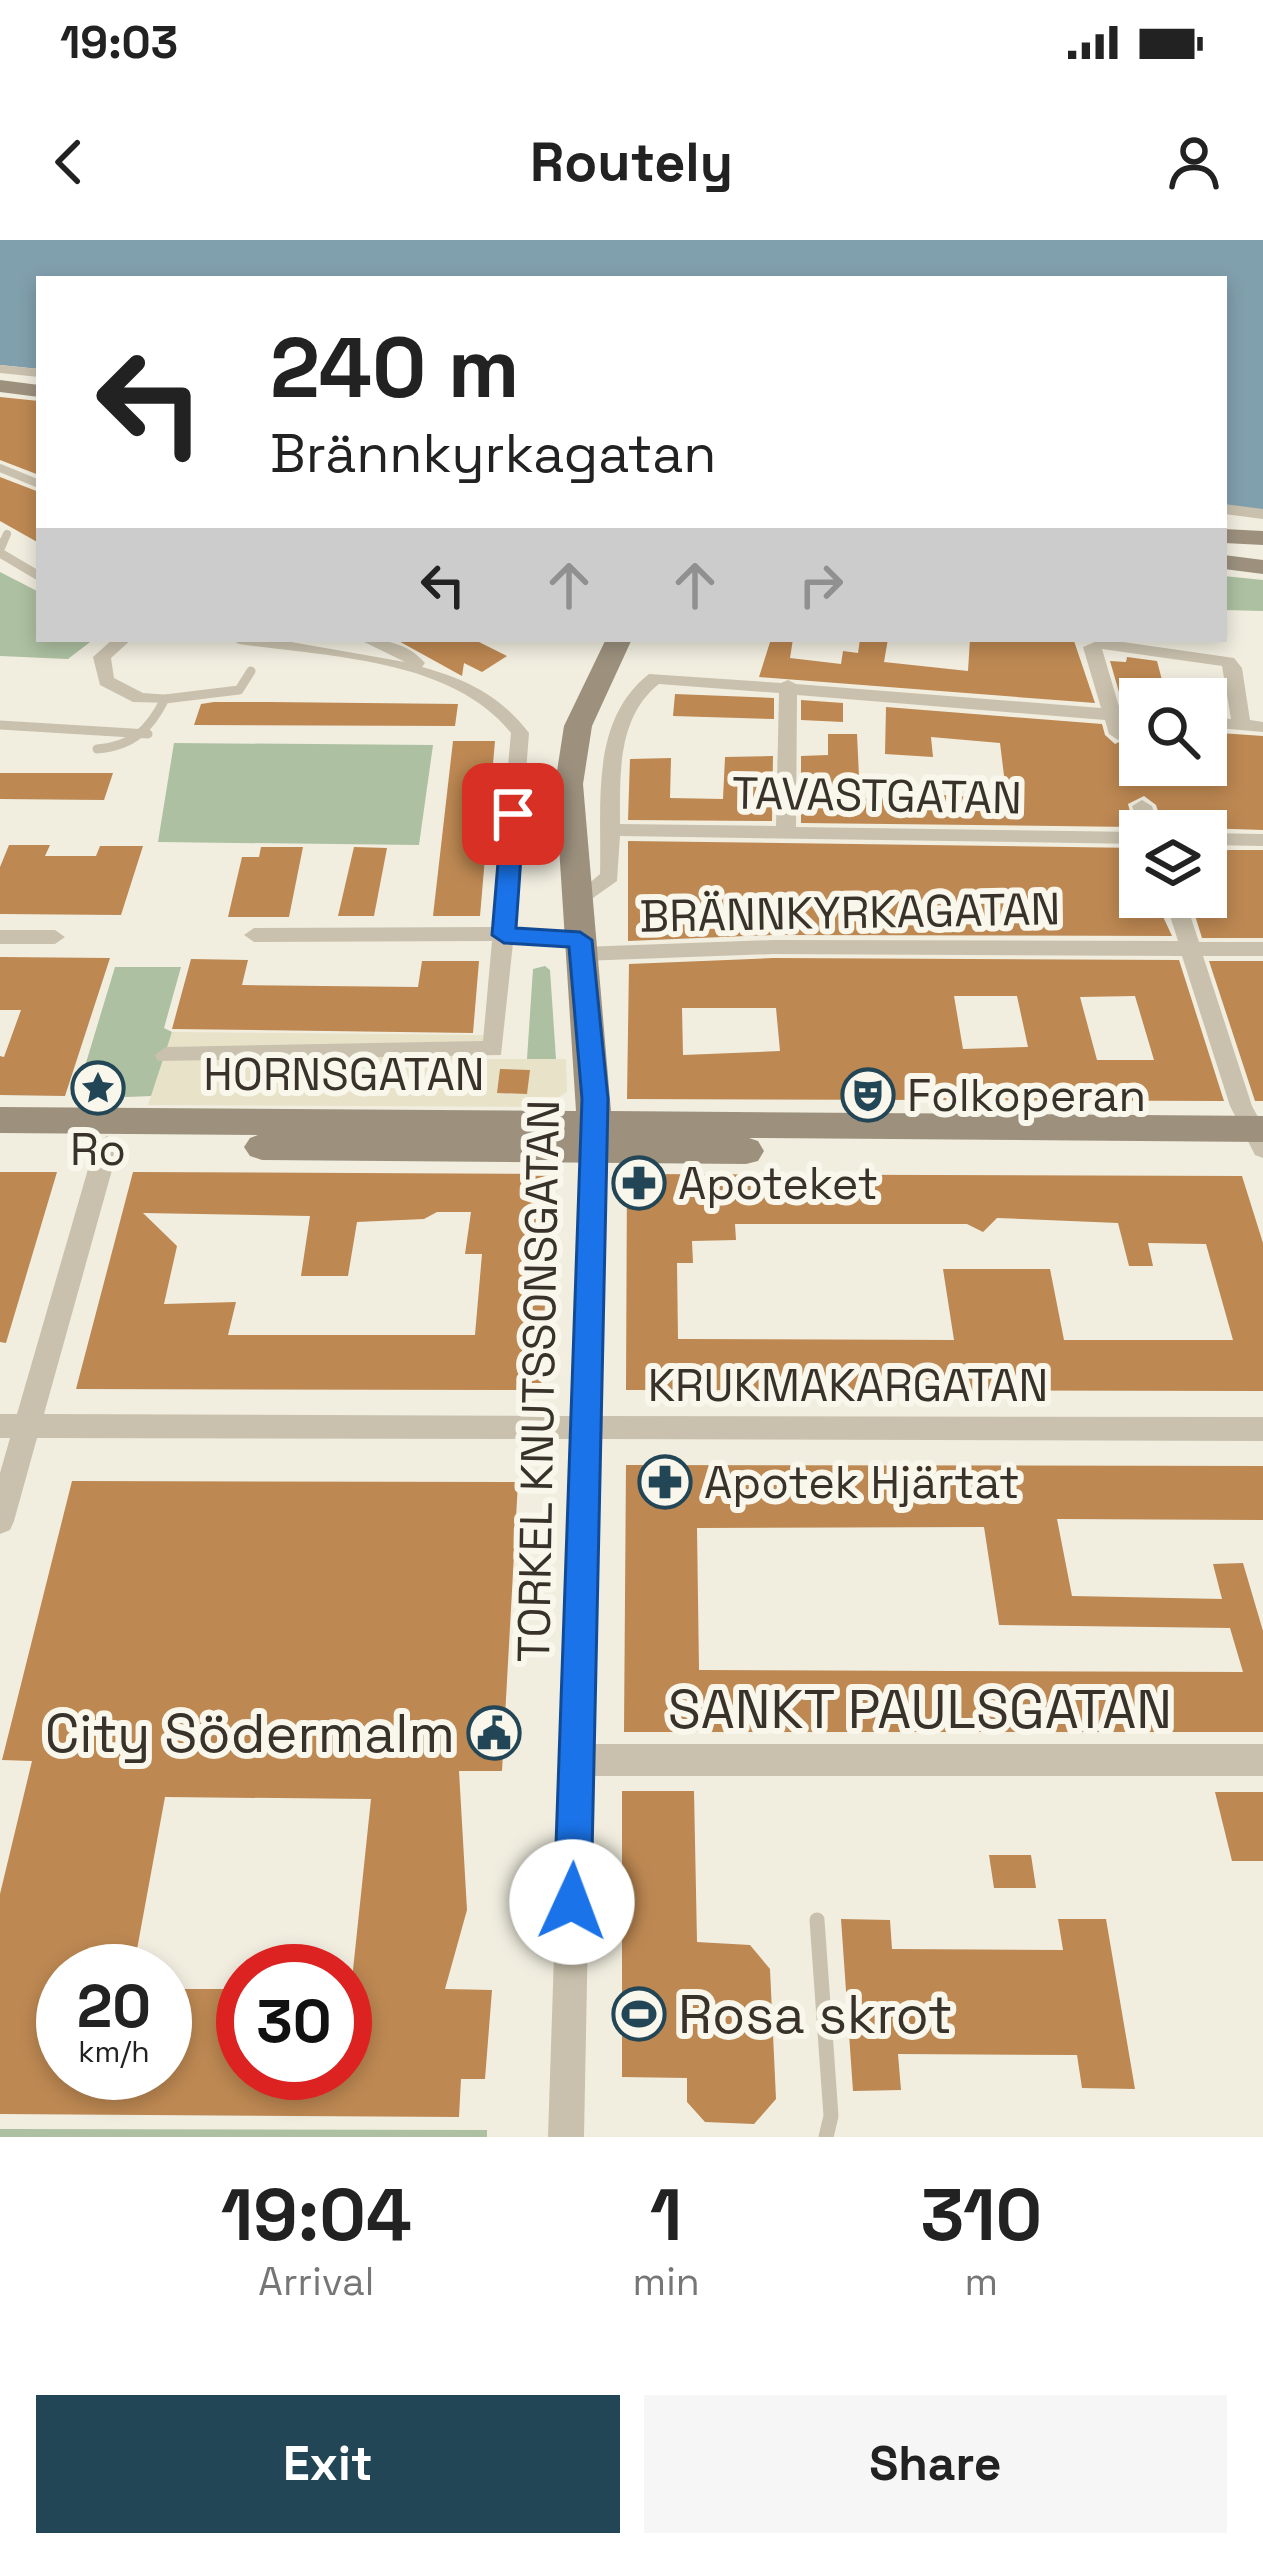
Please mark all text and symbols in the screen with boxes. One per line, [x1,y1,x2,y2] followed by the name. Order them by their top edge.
[60,14,178,71] text: 19:03
[530,128,733,197] text: Routely
[36,129,102,195] icon: back
[1161,129,1227,195] icon: person
[270,314,519,422] text: 240 m
[72,324,228,480] icon: left
[270,419,716,488] text: Brännkyrkagatan
[410,552,476,618] icon: left
[536,552,602,618] icon: ahead
[662,552,728,618] icon: ahead
[788,552,854,618] icon: right
[1119,678,1227,918] map controls
[1119,678,1227,786] button: search
[462,763,564,865] pin
[731,764,1022,827] street label: TAVASTGATAN
[480,781,546,847] icon: arrive
[1119,810,1227,918] button: layers
[639,880,1061,945] street label: BRÄNNKYRKAGATAN
[203,1046,485,1103] street label: HORNSGATAN
[70,1060,126,1116] place icon: Ro
[840,1067,896,1123] theatre icon: Folkoperan
[907,1067,1146,1124] place label: Folkoperan
[505,1099,572,1663] street label: TORKEL KNUTSSONSGATAN
[70,1121,126,1178] place label: Ro
[611,1155,667,1211] pharmacy icon: Apoteket
[678,1155,878,1212] place label: Apoteket
[648,1357,1048,1414] street label: KRUKMAKARGATAN
[637,1454,693,1510] pharmacy icon: Apotek Hjärtat
[704,1454,1020,1511] place label: Apotek Hjärtat
[668,1675,1172,1744] street label: SANKT PAULSGATAN
[45,1699,455,1768] place label: City Södermalm
[466,1705,522,1761] public building icon: City Södermalm
[509,1839,635,1965] position arrow
[216,1944,372,2100] speed limit sign: 30
[77,1968,151,2045] text: 20
[678,1980,953,2049] place label: Rosa skrot
[611,1986,667,2042] sports icon: Rosa skrot
[78,2032,150,2071] text: km/h
[221,2169,412,2261] text: 19:04
[650,2169,682,2261] text: 1
[920,2169,1042,2261] text: 310
[258,2257,374,2306] text: Arrival
[633,2257,700,2306] text: min
[965,2257,998,2306] text: m
[36,2395,620,2533] button: Exit
[644,2395,1227,2533] button: Share

